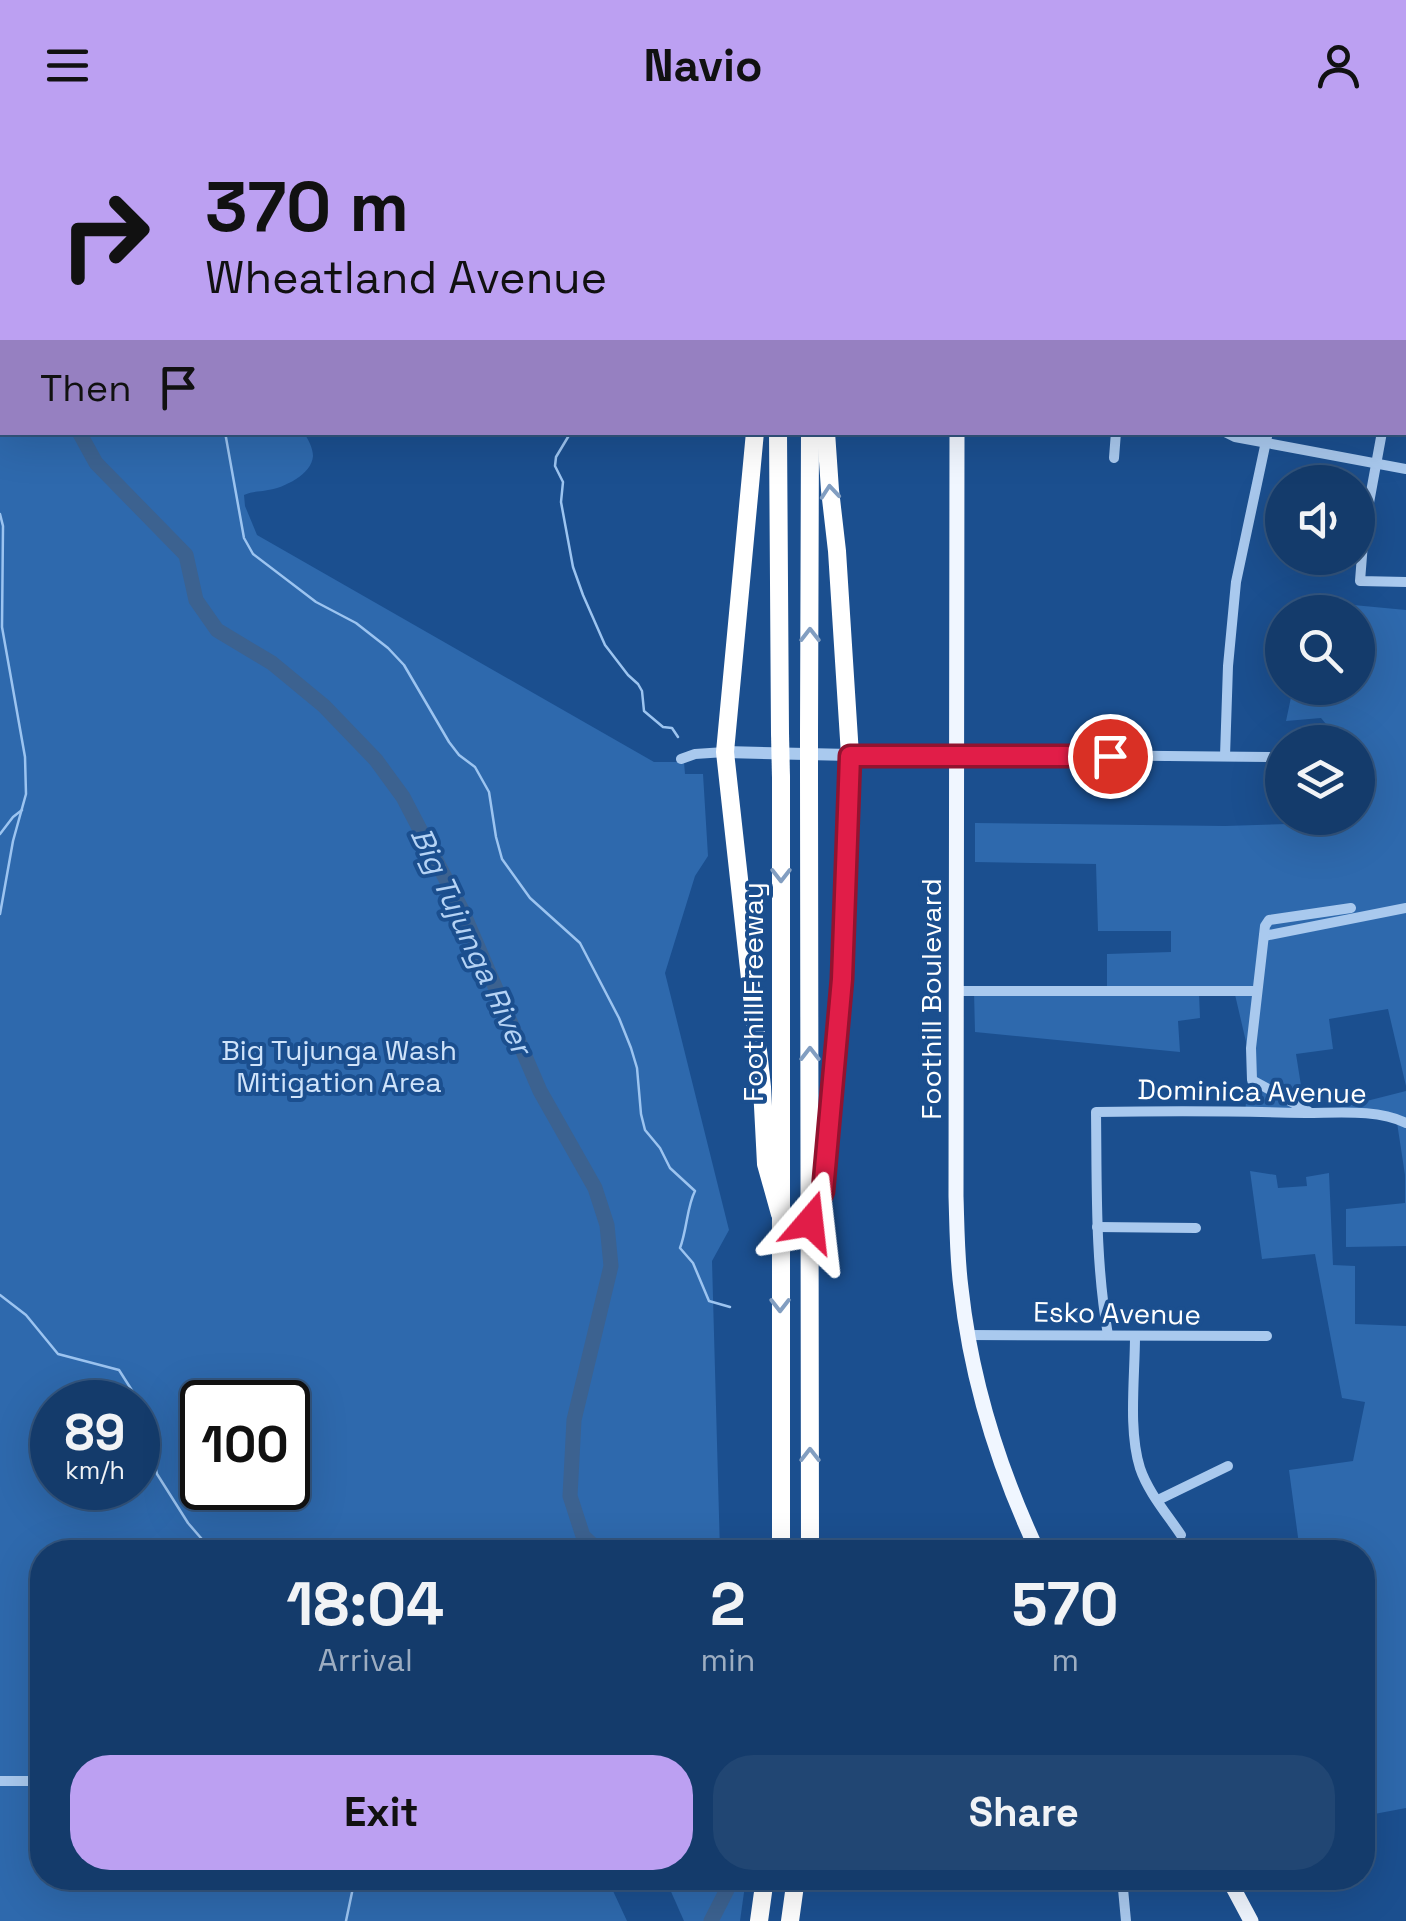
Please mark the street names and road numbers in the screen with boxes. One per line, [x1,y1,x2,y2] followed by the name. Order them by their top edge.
[913,878,949,1120] street label: Foothill Boulevard
[735,882,771,1102] street label: Foothill Freeway
[1137,1071,1367,1111] street label: Dominica Avenue
[1033,1294,1201,1332] street label: Esko Avenue

